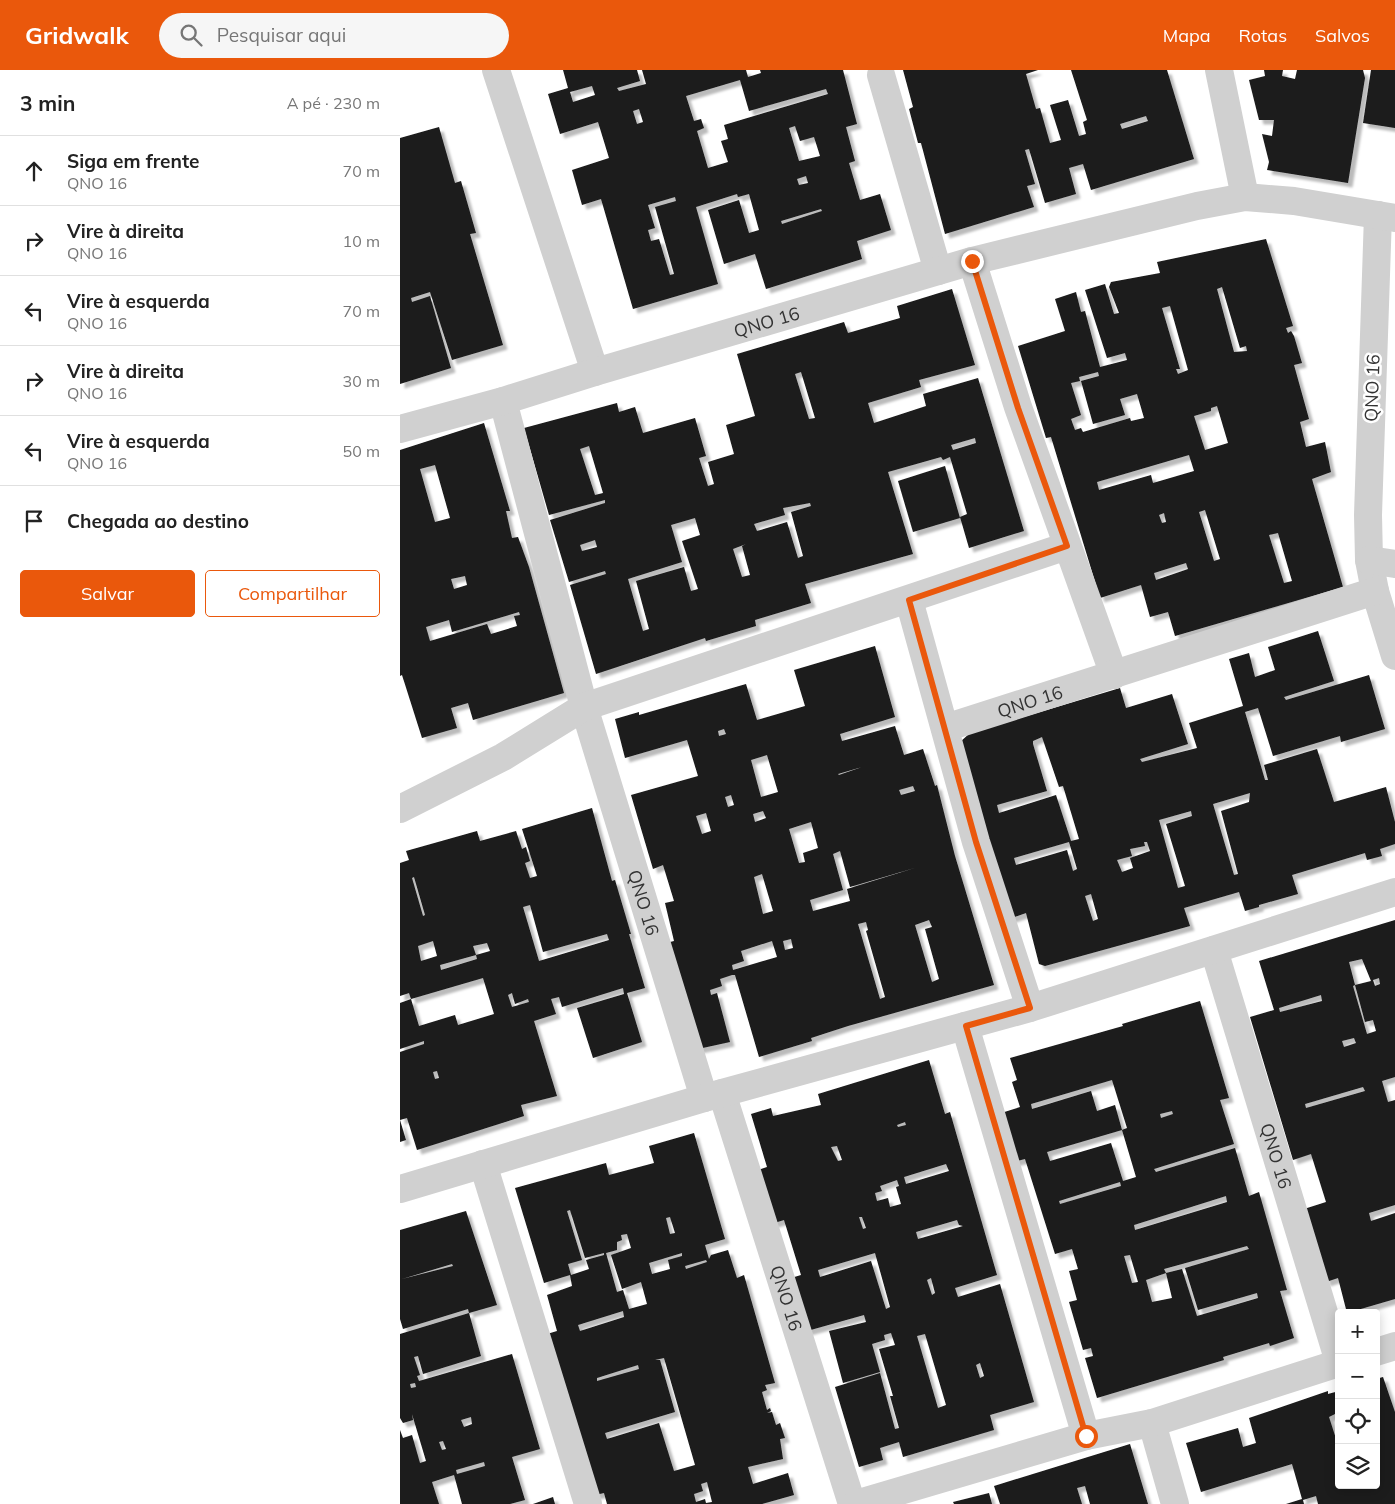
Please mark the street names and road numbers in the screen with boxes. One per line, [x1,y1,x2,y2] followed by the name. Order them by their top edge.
[731,301,802,342] street label: QNO 16
[1359,354,1385,422] street label: QNO 16
[994,680,1065,722] street label: QNO 16
[623,867,665,938] street label: QNO 16
[1256,1120,1297,1191] street label: QNO 16
[766,1262,808,1334] street label: QNO 16

